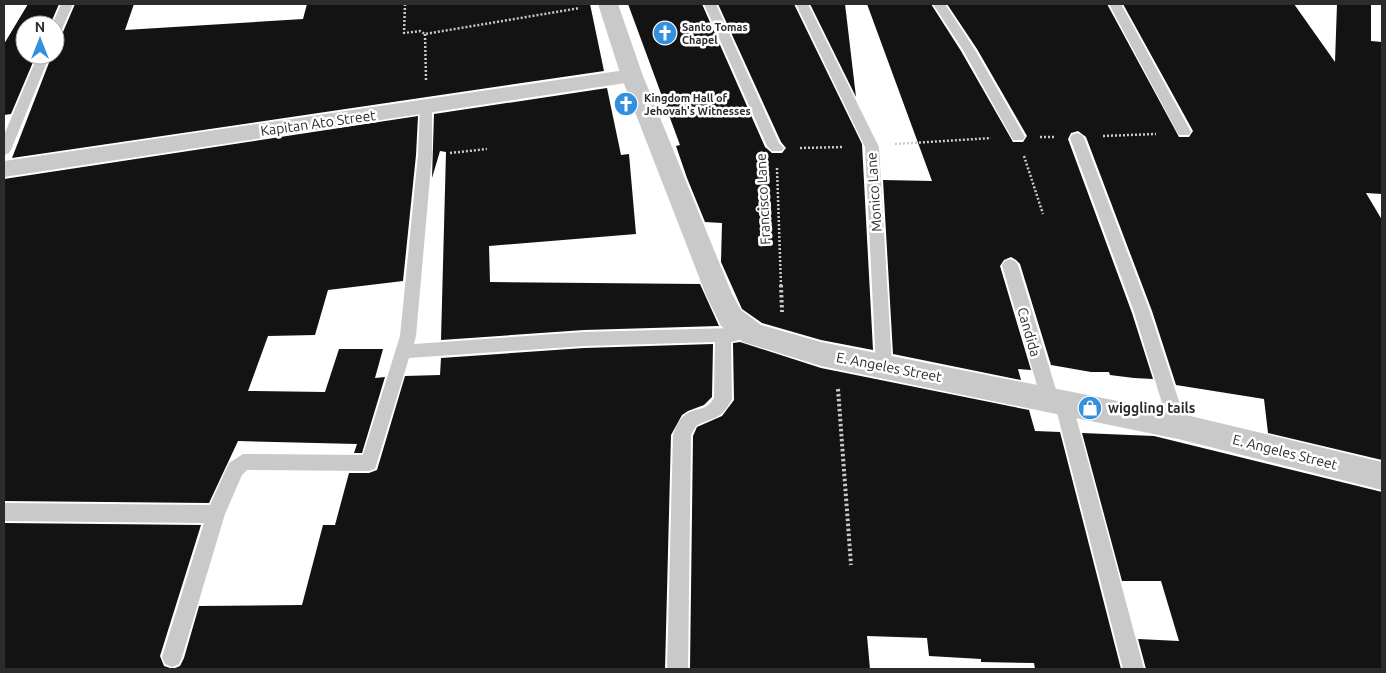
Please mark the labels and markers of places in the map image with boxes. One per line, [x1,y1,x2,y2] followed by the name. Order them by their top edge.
[652,20,678,46] church icon: Santo Tomas Chapel
[682,21,748,46] place label: Santo Tomas Chapel
[613,91,639,117] church icon: Kingdom Hall of Jehovah's Witnesses
[644,92,751,117] place label: Kingdom Hall of Jehovah's Witnesses
[1077,395,1103,421] shop icon: wiggling tails
[1108,400,1196,416] place label: wiggling tails

